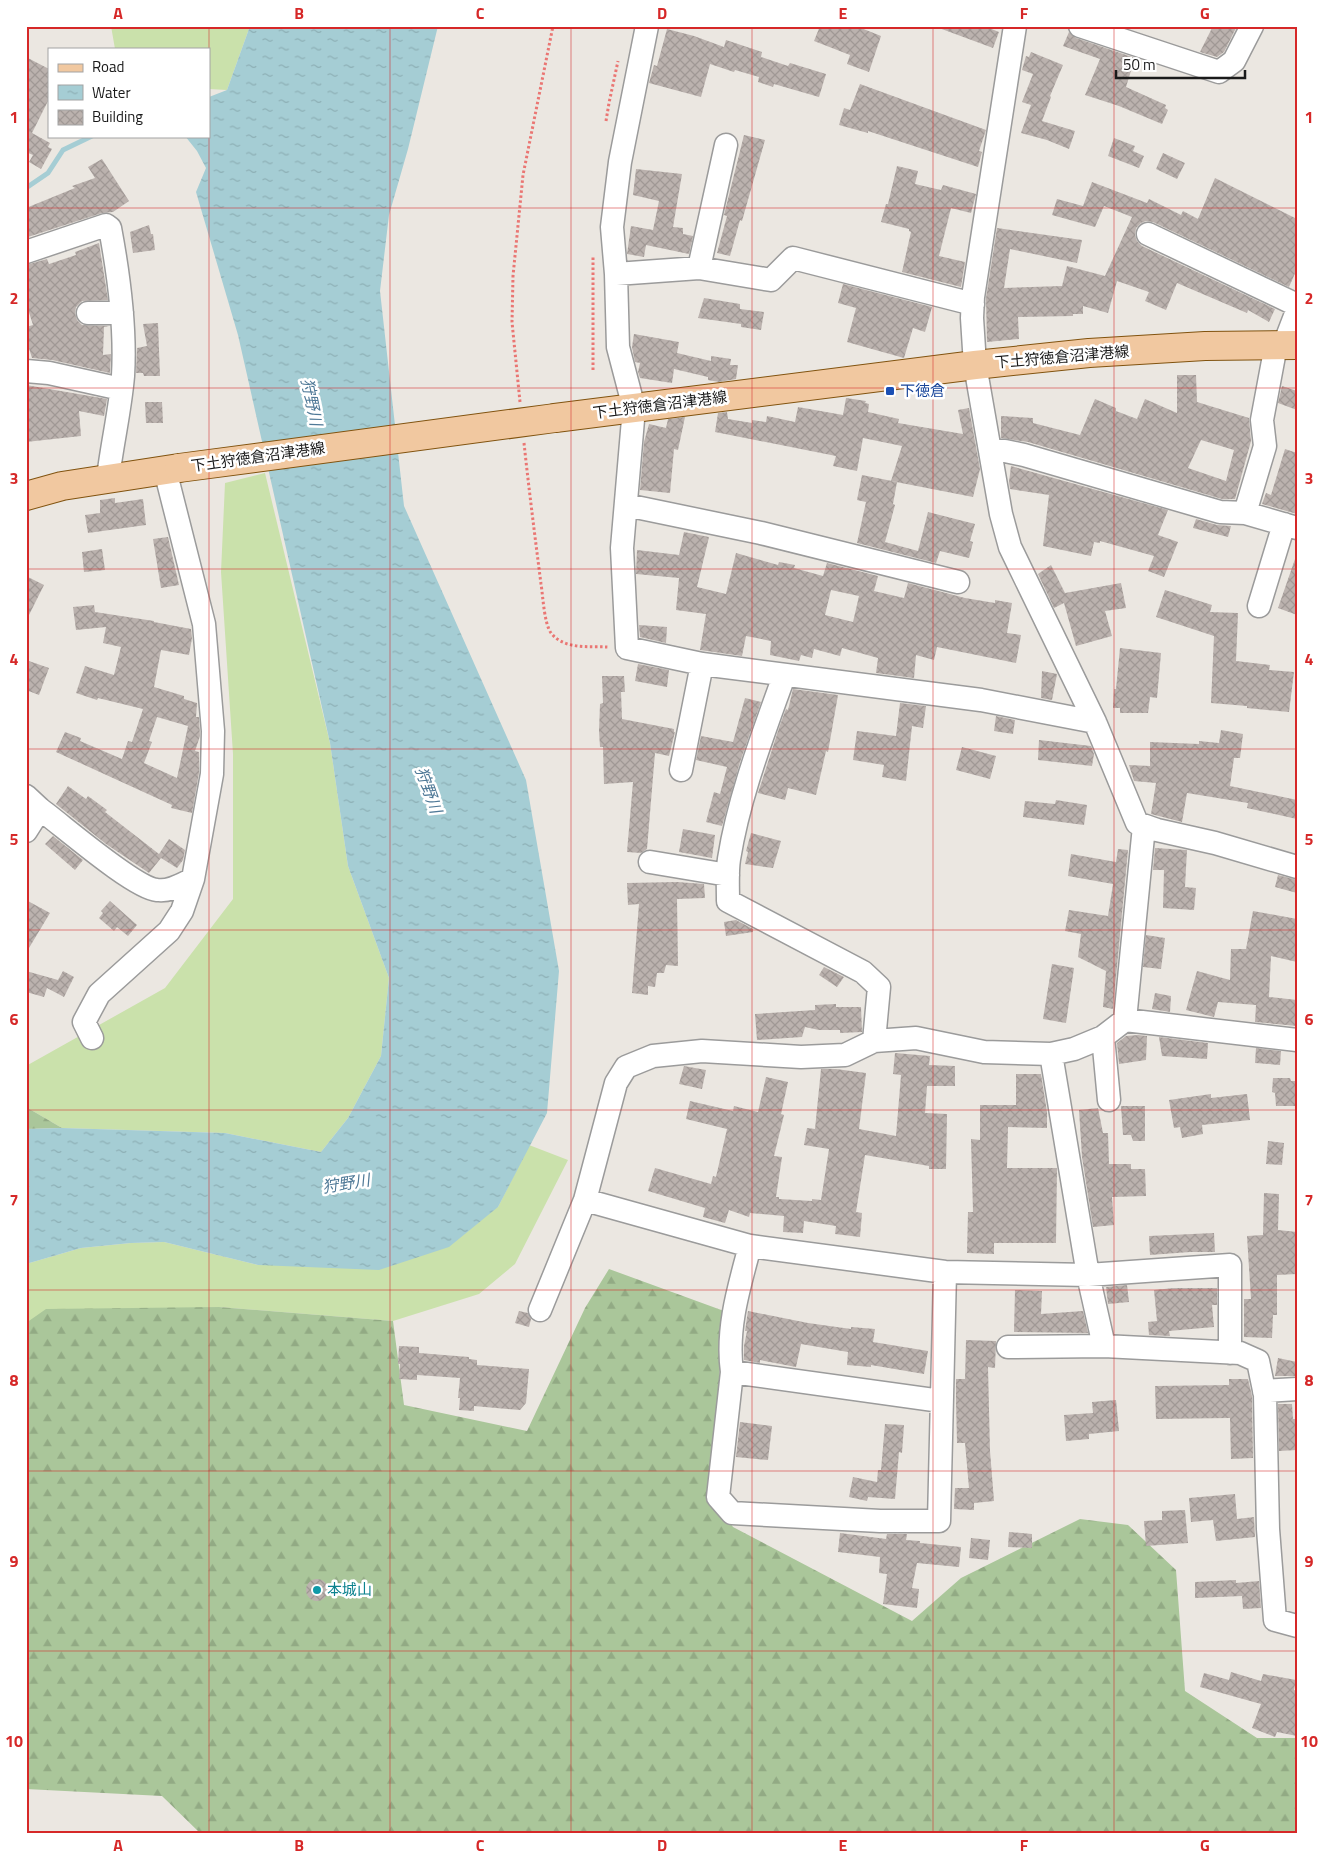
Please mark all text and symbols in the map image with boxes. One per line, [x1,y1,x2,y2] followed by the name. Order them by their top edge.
[113,1,123,25] text: A
[294,1,304,25] text: B
[476,1,485,25] text: C
[657,1,667,25] text: D
[839,1,848,25] text: E
[1020,1,1029,25] text: F
[1200,1,1210,25] text: G
[48,48,210,138] legend
[1116,48,1244,80] scale bar
[1123,53,1156,76] text: 50 m
[92,55,124,78] text: Road
[92,81,131,104] text: Water
[10,105,18,129] text: 1
[92,105,143,128] text: Building
[1305,105,1313,129] text: 1
[10,286,18,310] text: 2
[1305,286,1313,310] text: 2
[994,339,1130,374] street label: 下土狩徳倉沼津港線
[295,376,329,430] water label: 狩野川
[900,379,945,402] place label: 下徳倉
[592,385,728,424] street label: 下土狩徳倉沼津港線
[884,385,896,397] marker: 下徳倉
[189,436,326,477] street label: 下土狩徳倉沼津港線
[10,466,18,490] text: 3
[1305,466,1313,490] text: 3
[10,647,19,671] text: 4
[1305,647,1314,671] text: 4
[410,763,449,819] water label: 狩野川
[10,827,19,851] text: 5
[1305,827,1314,851] text: 5
[10,1007,19,1031] text: 6
[1305,1007,1314,1031] text: 6
[320,1167,374,1199] water label: 狩野川
[10,1188,18,1212] text: 7
[1305,1188,1313,1212] text: 7
[10,1368,19,1392] text: 8
[1305,1368,1314,1392] text: 8
[10,1549,19,1573] text: 9
[1305,1549,1314,1573] text: 9
[327,1578,372,1601] place label: 本城山
[311,1584,323,1596] marker: 本城山
[5,1729,23,1753] text: 10
[1300,1729,1318,1753] text: 10
[113,1833,123,1857] text: A
[294,1833,304,1857] text: B
[476,1833,485,1857] text: C
[657,1833,667,1857] text: D
[839,1833,848,1857] text: E
[1020,1833,1029,1857] text: F
[1200,1833,1210,1857] text: G

